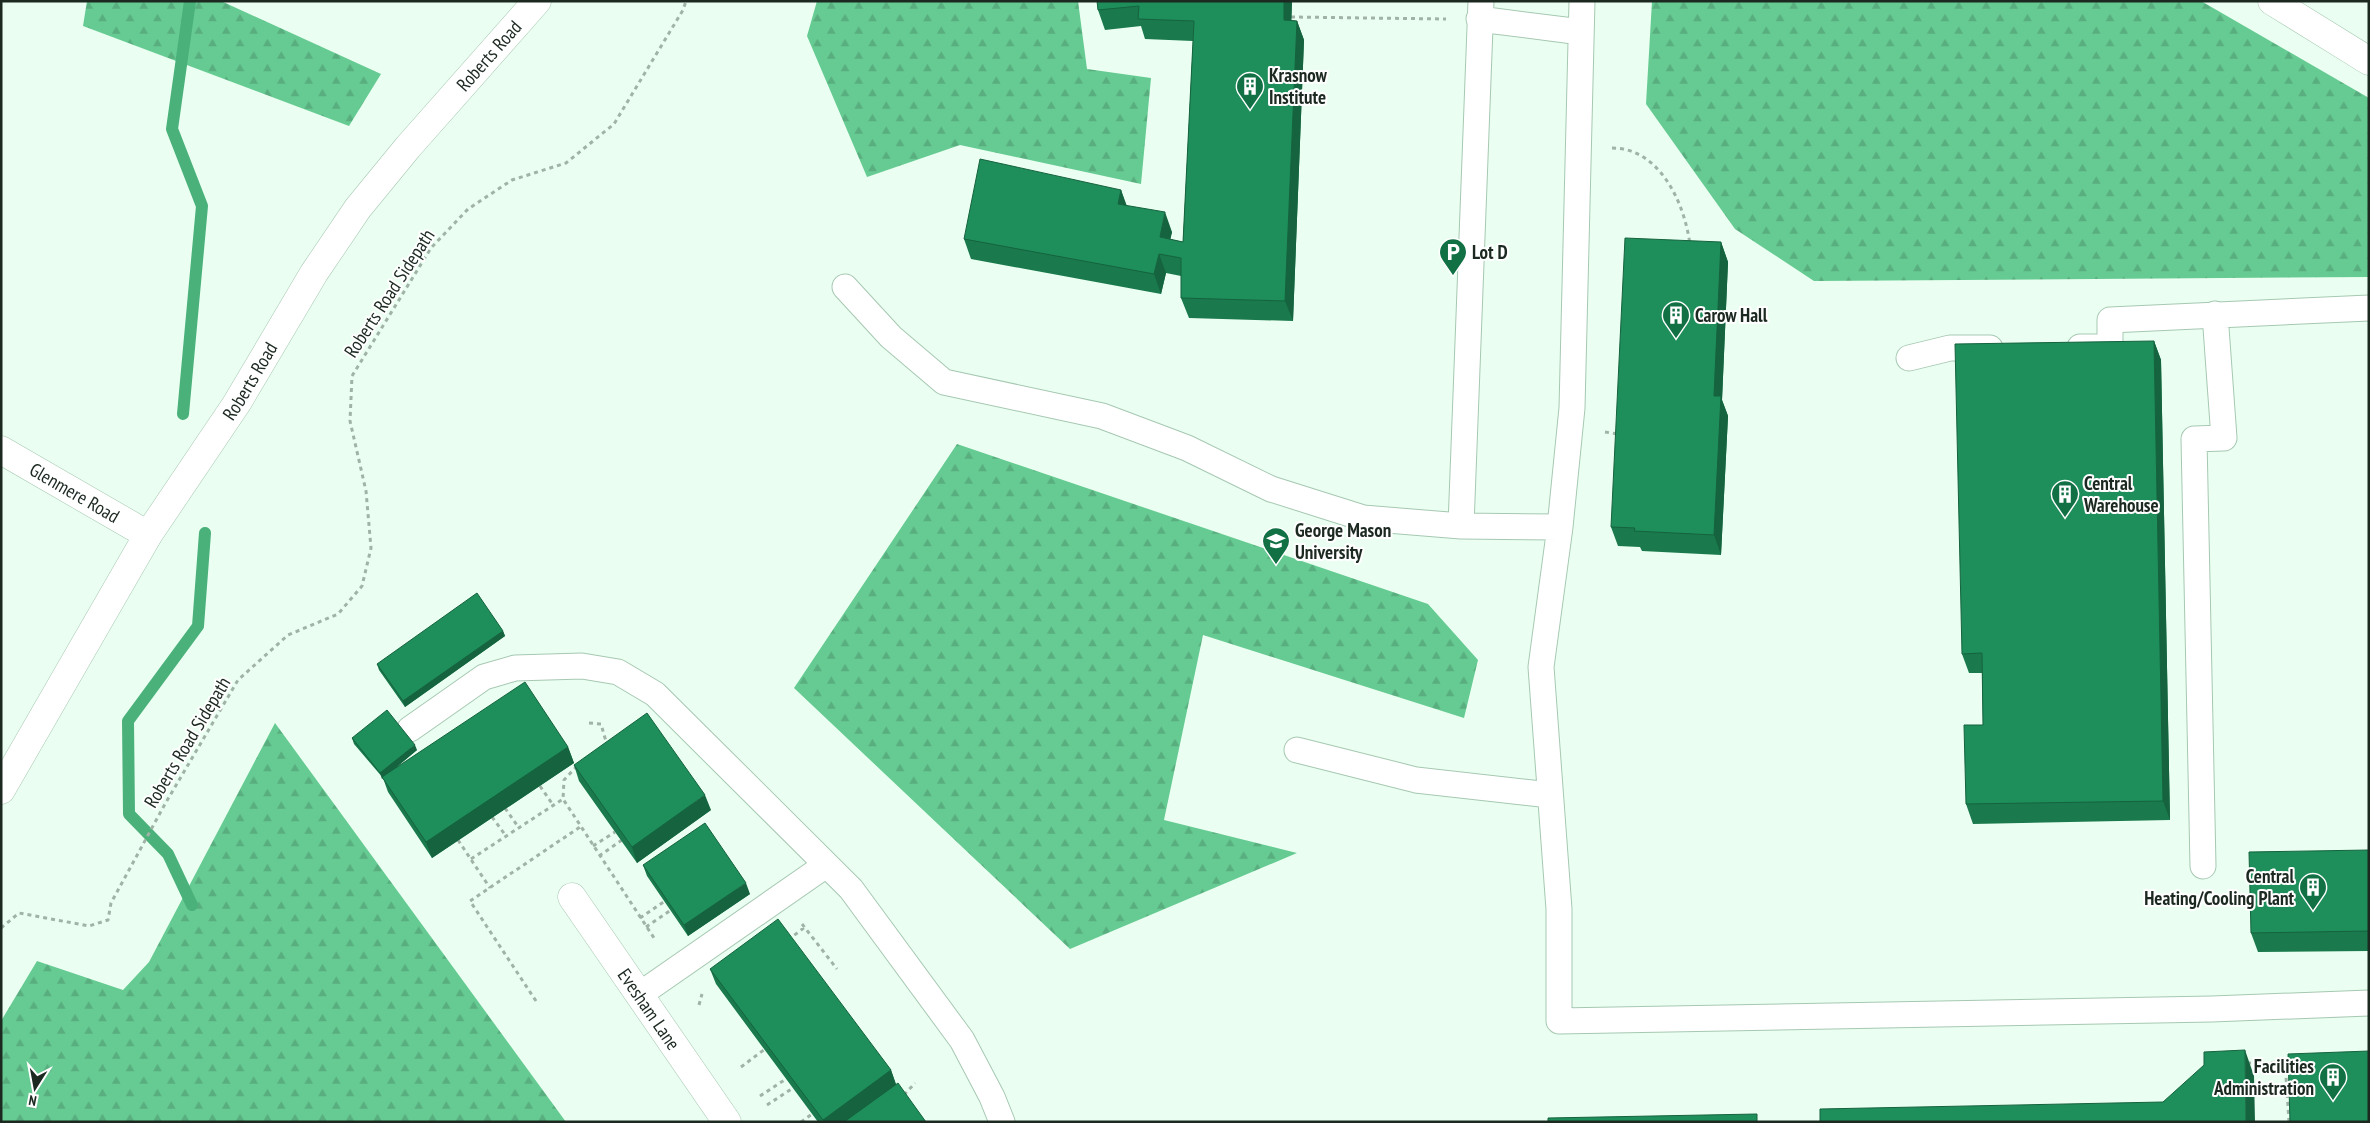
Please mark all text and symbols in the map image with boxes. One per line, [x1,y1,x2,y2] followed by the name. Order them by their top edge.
[451,15,526,96] street label: Roberts Road
[1269,63,1328,109] place label: Krasnow Institute
[1235,71,1265,110] building icon: Krasnow Institute
[339,224,439,362] street label: Roberts Road Sidepath
[1438,237,1468,276] parking icon: Lot D
[1472,240,1508,264] place label: Lot D
[1661,300,1691,339] building icon: Carow Hall
[1695,303,1768,327] place label: Carow Hall
[217,338,282,424] street label: Roberts Road
[25,457,124,528] street label: Glenmere Road
[2083,471,2159,517] place label: Central Warehouse
[2050,479,2080,518] building icon: Central Warehouse
[1295,518,1391,564] place label: George Mason University
[1261,526,1291,565] school or university icon: George Mason University
[139,672,235,812] street label: Roberts Road Sidepath
[2144,864,2294,910] place label: Central Heating/Cooling Plant
[2298,872,2328,911] building icon: Central Heating/Cooling Plant
[613,964,686,1054] street label: Evesham Lane
[2213,1054,2314,1100] place label: Facilities Administration
[2318,1062,2348,1101] building icon: Facilities Administration
[10,1063,60,1113] north arrow
[27,1091,38,1110] text: N

